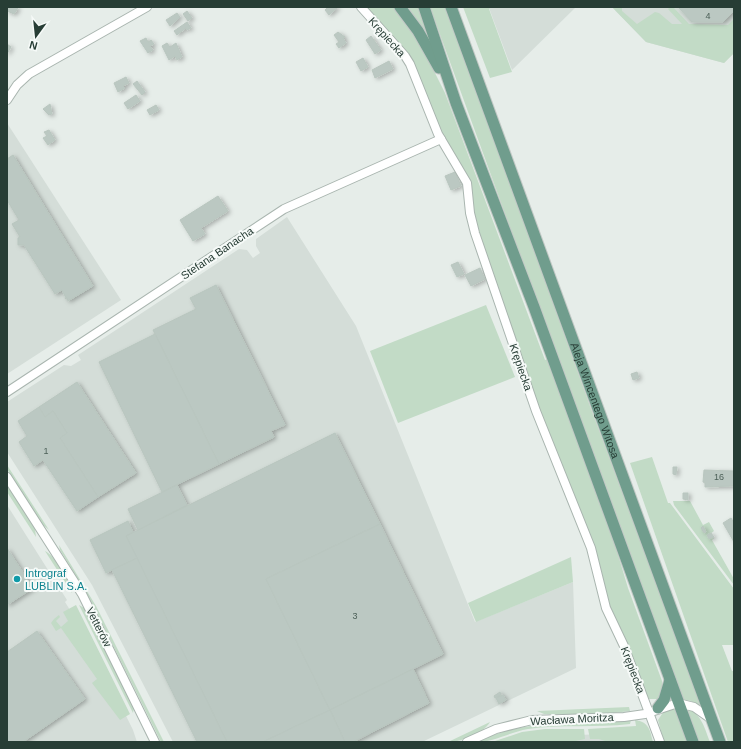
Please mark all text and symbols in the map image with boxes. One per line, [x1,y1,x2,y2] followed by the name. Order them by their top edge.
[705,11,711,21] house number: 4
[366,15,408,60] street label: Krępiecka
[16,16,56,56] north arrow
[28,39,39,52] text: N
[179,224,256,282] street label: Stefana Banacha
[568,341,622,461] street label: Aleja Wincentego Witosa
[507,342,535,393] street label: Krępiecka
[43,446,49,456] house number: 1
[714,472,724,482] house number: 16
[25,567,87,592] place label: Intrograf LUBLIN S.A.
[12,574,22,584] marker: Intrograf LUBLIN S.A.
[84,605,114,649] street label: Vetterów
[352,611,358,621] house number: 3
[619,645,648,696] street label: Krępiecka
[530,711,615,727] street label: Wacława Moritza

